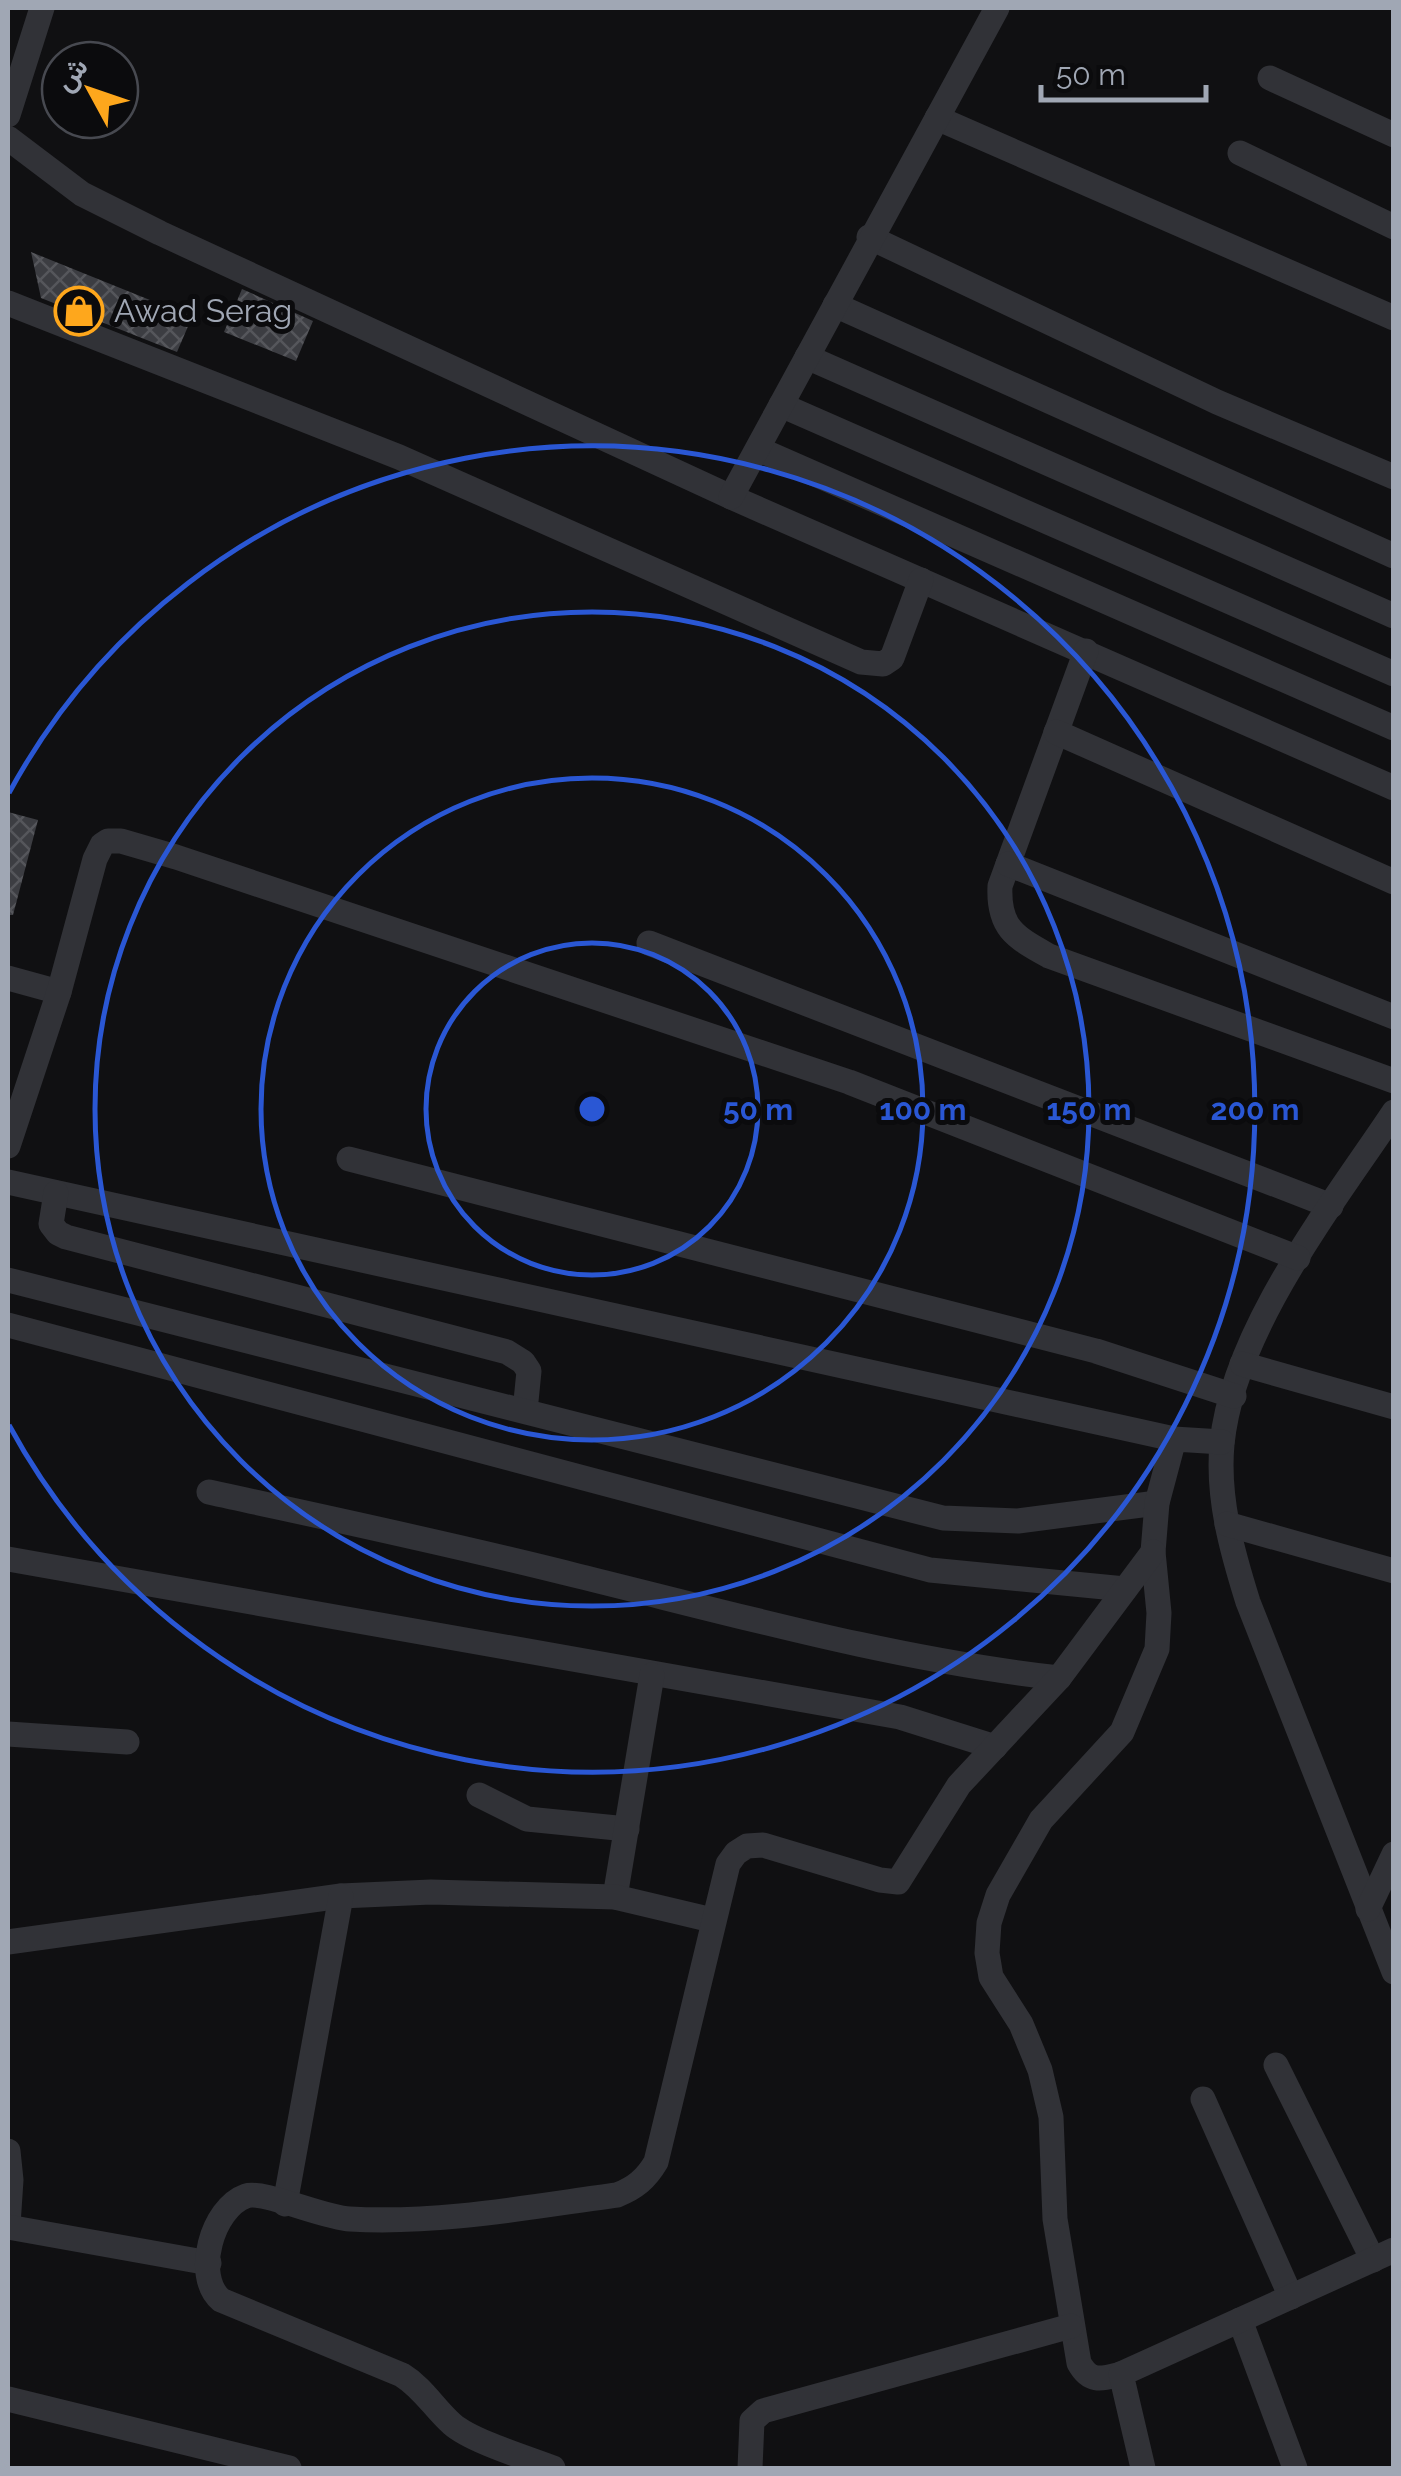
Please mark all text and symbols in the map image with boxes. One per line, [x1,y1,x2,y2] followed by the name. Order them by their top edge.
[40,40,140,140] north arrow
[1041,40,1206,102] scale bar
[48,51,95,98] text: ش
[1056,57,1126,92] text: 50 m
[53,285,105,337] shop icon: Awad Serag
[114,292,292,329] place label: Awad Serag
[574,1091,610,1127] centre of rings
[723,1092,793,1127] text: 50 m
[880,1092,966,1127] text: 100 m
[1047,1092,1132,1127] text: 150 m
[1211,1092,1299,1127] text: 200 m

